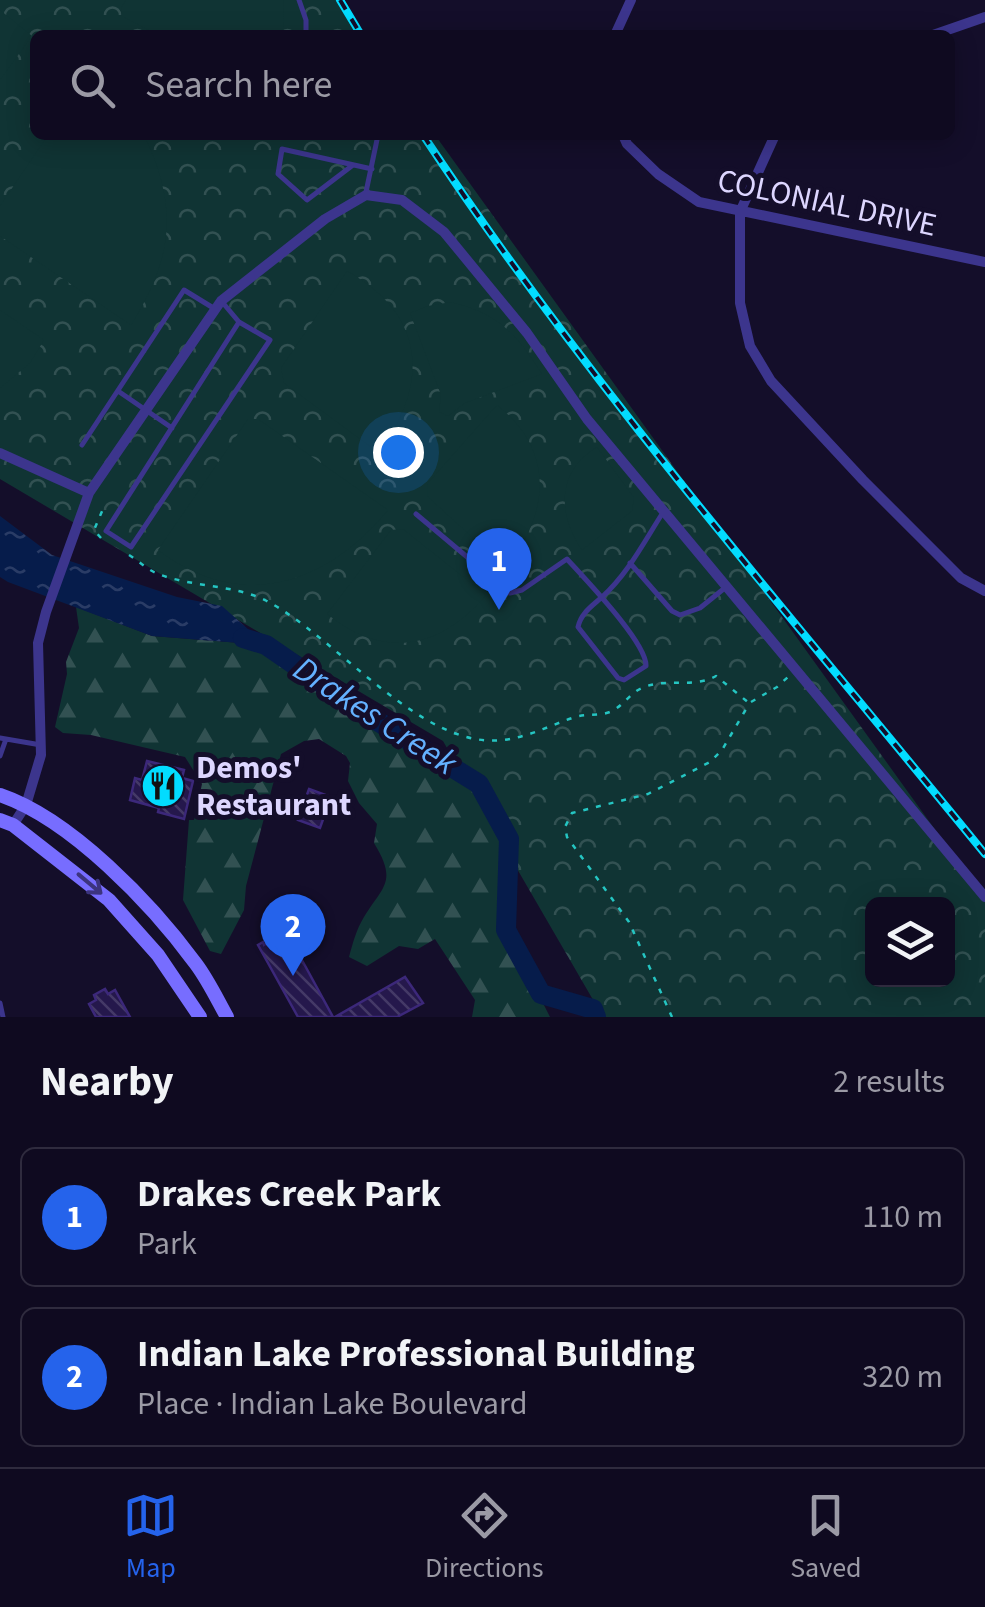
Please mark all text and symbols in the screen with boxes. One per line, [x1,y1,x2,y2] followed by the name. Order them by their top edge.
[30,30,955,140] search box
[65,58,120,113] icon: search
[145,58,332,112] text: Search here
[713,157,941,249] street label: COLONIAL DRIVE
[373,427,424,478] your location
[466,528,532,610] pin: 1
[283,644,468,788] water label: Drakes Creek
[196,745,351,828] place label: Demos' Restaurant
[140,763,186,809] restaurant icon: Demos' Restaurant
[77,873,103,895] one-way arrow
[260,894,326,976] pin: 2
[865,897,955,987] map controls
[865,897,955,987] button: layers
[40,1052,174,1112] text: Nearby
[833,1059,945,1105] text: 2 results
[137,1167,441,1221] text: Drakes Creek Park
[66,1194,83,1240] text: 1
[862,1194,943,1240] text: 110 m
[137,1221,197,1267] text: Park
[137,1327,695,1381] text: Indian Lake Professional Building
[66,1354,83,1400] text: 2
[862,1354,943,1400] text: 320 m
[137,1381,528,1427] text: Place · Indian Lake Boulevard
[123,1488,178,1588] tab: Map
[425,1488,544,1588] tab: Directions
[790,1488,862,1588] tab: Saved

